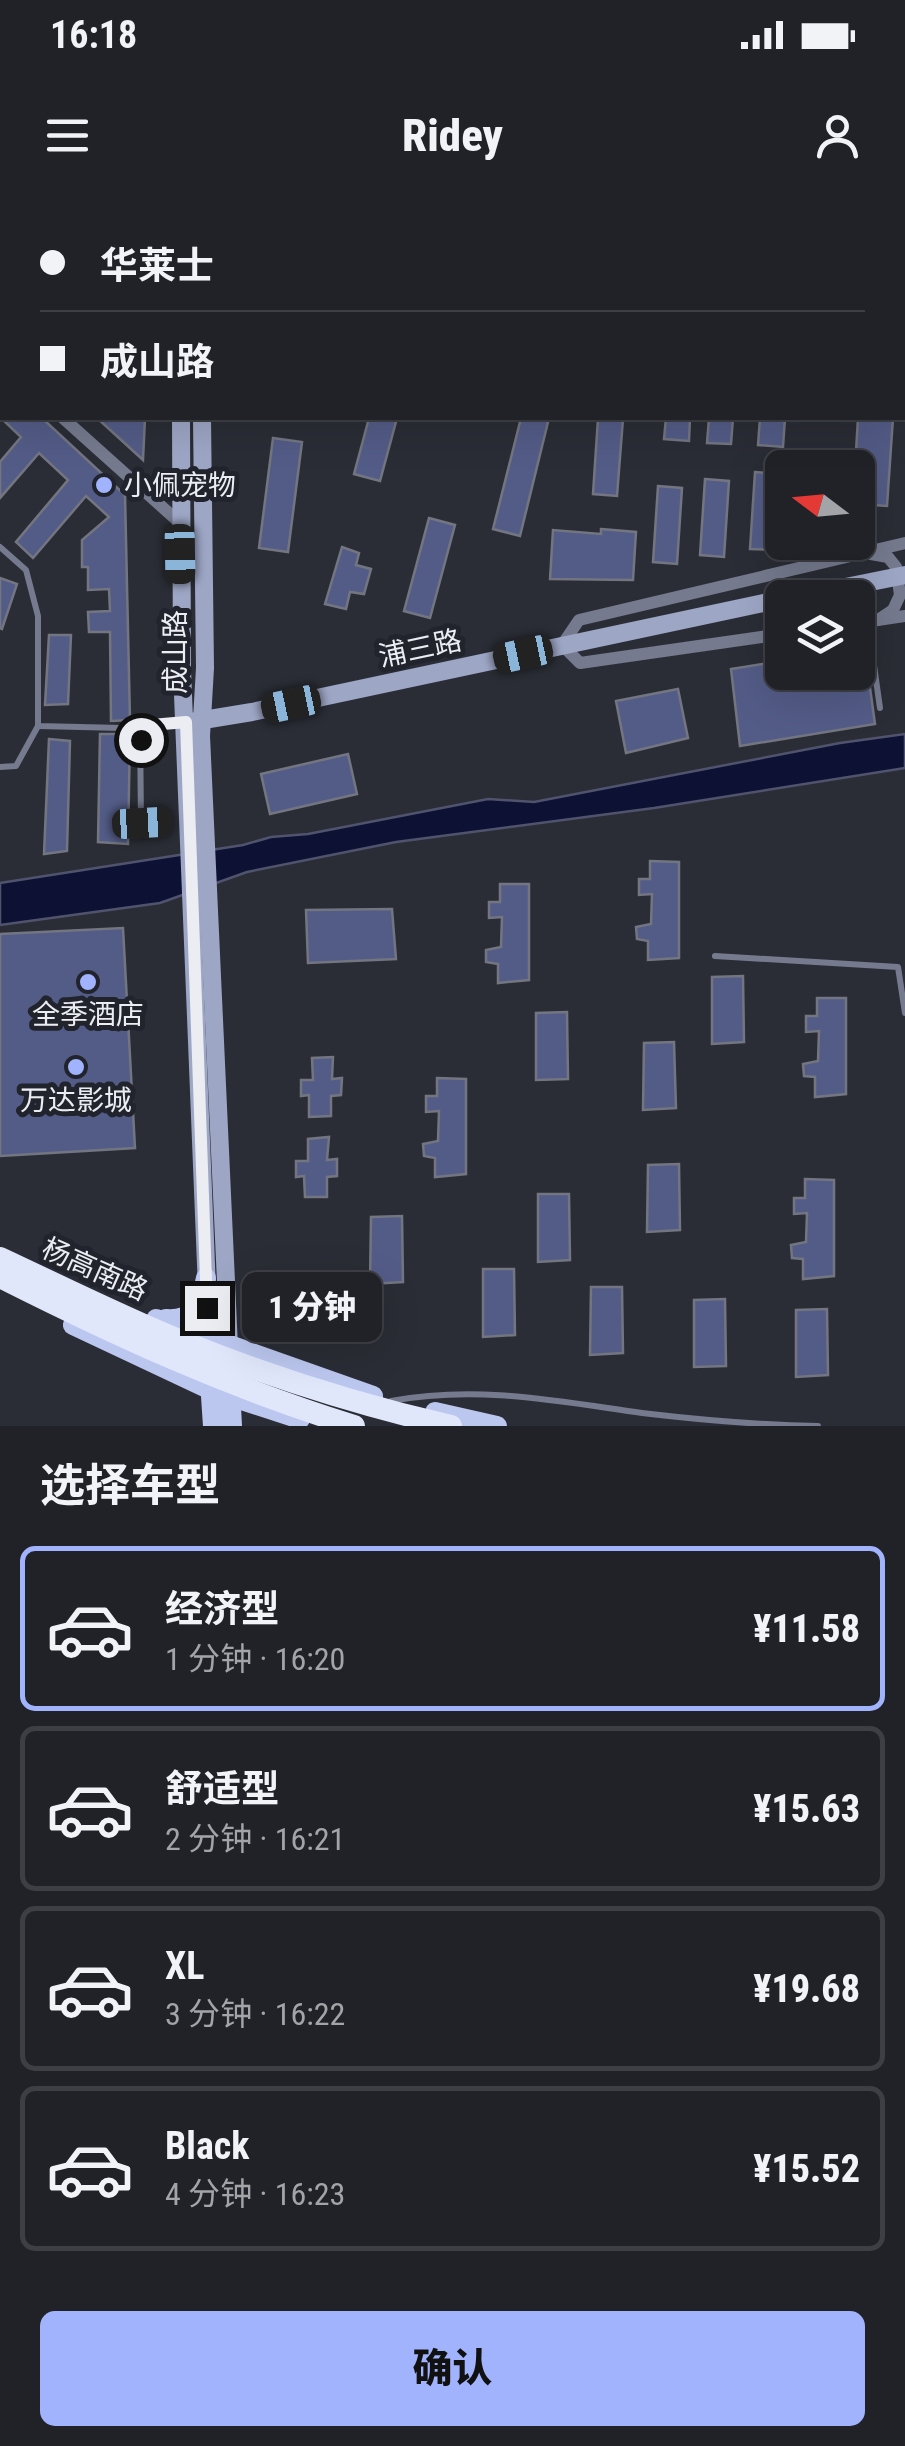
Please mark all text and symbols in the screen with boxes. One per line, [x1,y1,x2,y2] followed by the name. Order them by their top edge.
[50,13,137,57] text: 16:18
[40,108,95,163] icon: menu
[810,108,865,163] icon: person
[402,109,503,162] text: Ridey
[100,244,214,288] text: 华莱士
[100,340,214,384] text: 成山路
[765,450,875,560] north arrow
[765,450,875,690] map controls
[124,469,236,502] place label: 小佩宠物
[93,474,115,496] marker: 小佩宠物
[164,524,196,584] car
[765,580,875,690] button: layers
[159,610,192,694] street label: 成山路
[376,624,465,673] street label: 浦三路
[491,633,555,675] car
[259,683,323,725] car
[119,718,164,763] route start
[111,806,173,840] car
[77,971,99,993] marker: 全季酒店
[32,998,144,1031] place label: 全季酒店
[65,1056,87,1078] marker: 万达影城
[20,1084,132,1117] place label: 万达影城
[37,1232,153,1307] street label: 杨高南路
[242,1273,382,1343] callout: 1 分钟
[185,1286,230,1331] route end
[268,1288,356,1326] text: 1 分钟
[40,1459,220,1512] text: 选择车型
[45,1584,135,1674] icon: car
[165,1587,279,1631] text: 经济型
[753,1607,860,1651] text: ¥11.58
[165,1640,345,1678] text: 1 分钟 · 16:20
[45,1764,135,1854] icon: car
[165,1767,279,1811] text: 舒适型
[753,1787,860,1831] text: ¥15.63
[165,1820,345,1858] text: 2 分钟 · 16:21
[45,1944,135,2034] icon: car
[165,1944,204,1988] text: XL
[753,1967,860,2011] text: ¥19.68
[165,1995,345,2033] text: 3 分钟 · 16:22
[45,2124,135,2214] icon: car
[165,2124,249,2168] text: Black
[753,2147,860,2191] text: ¥15.52
[165,2175,345,2213] text: 4 分钟 · 16:23
[40,2311,865,2426] button: 确认

